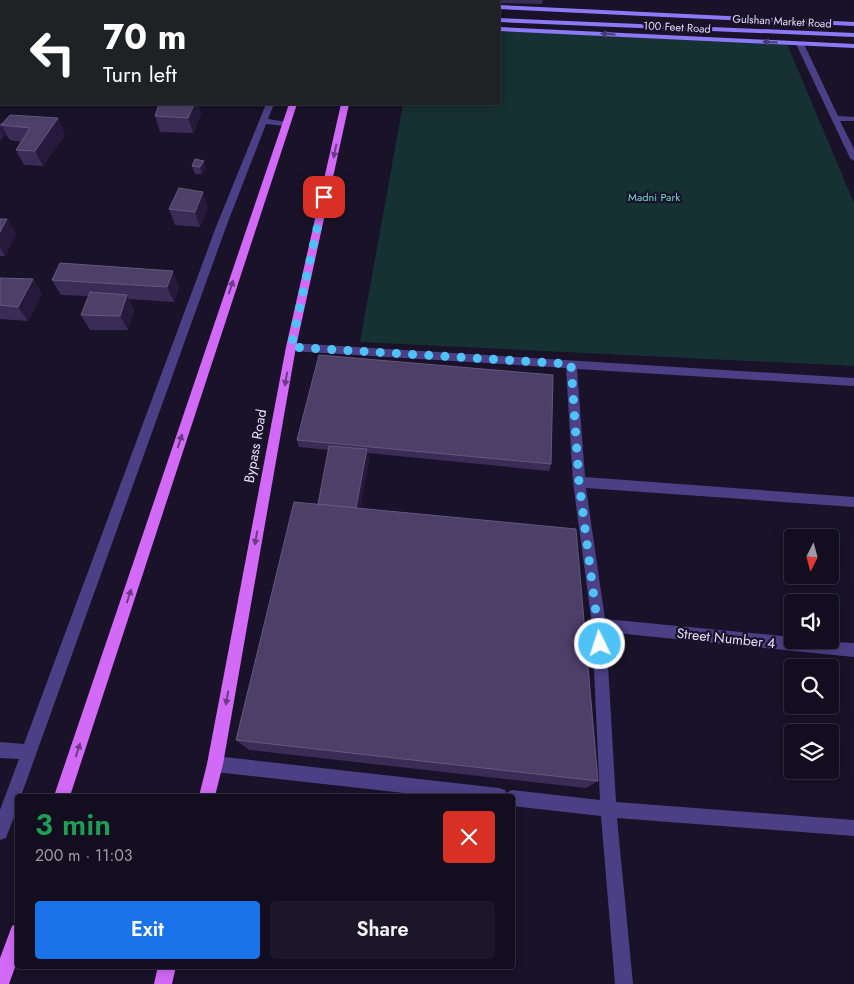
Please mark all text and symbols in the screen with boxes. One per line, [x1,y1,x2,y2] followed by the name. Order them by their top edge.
[732,10,832,32] street label: Gulshan Market Road
[103,12,186,62] text: 70 m
[643,17,711,37] street label: 100 Feet Road
[20,20,85,85] icon: left
[600,30,616,38] one-way arrow
[762,38,778,46] one-way arrow
[103,58,177,90] text: Turn left
[331,144,339,159] one-way arrow
[303,176,345,218] pin
[310,183,338,211] icon: arrive
[628,189,680,205] park label: Madni Park
[227,279,235,294] one-way arrow
[281,371,289,387] one-way arrow
[239,408,271,484] street label: Bypass Road
[176,434,184,449] one-way arrow
[784,529,839,584] north arrow
[784,529,839,779] map controls
[252,531,260,547] one-way arrow
[125,588,133,603] one-way arrow
[784,594,839,649] button: sound
[573,617,625,669] position arrow
[676,623,776,653] street label: Street Number 4
[784,659,839,714] button: search
[222,691,230,707] one-way arrow
[784,724,839,779] button: layers
[74,742,82,757] one-way arrow
[35,803,111,846] text: 3 min
[443,811,495,863] button: close
[35,844,133,867] text: 200 m · 11:03
[35,901,260,959] button: Exit
[270,901,495,959] button: Share

